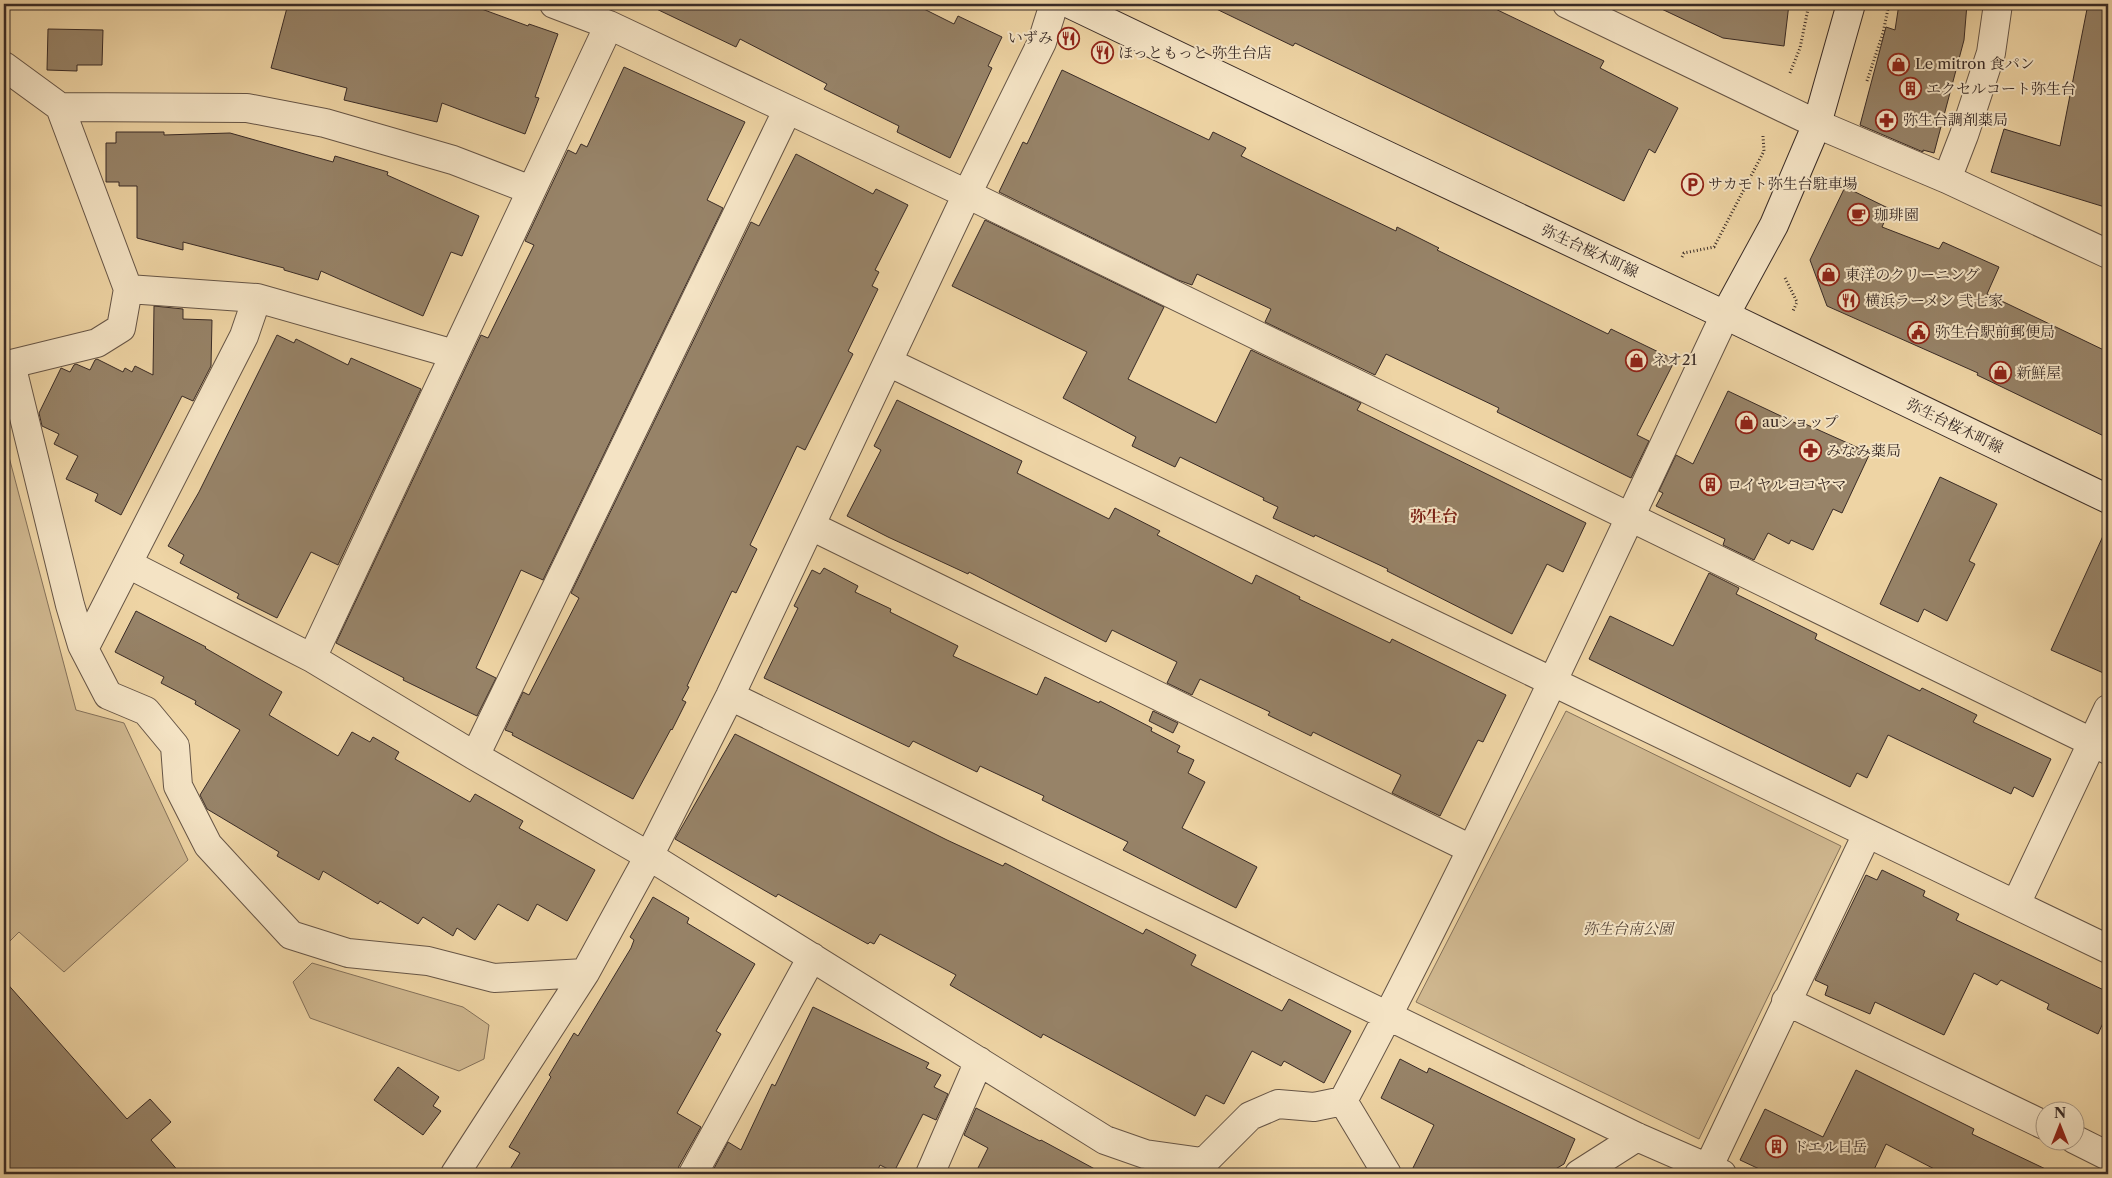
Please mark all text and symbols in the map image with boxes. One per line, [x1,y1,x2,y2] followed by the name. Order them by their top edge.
[1057,26,1081,50] restaurant icon: いずみ
[1008,28,1053,47] place label: いずみ
[1090,41,1114,65] restaurant icon: ほっともっと 弥生台店
[1118,43,1272,62] place label: ほっともっと 弥生台店
[1887,52,1911,76] shop icon: Le mitron 食パン
[1915,54,2035,73] place label: Le mitron 食パン
[1898,77,1922,101] building icon: エクセルコート弥生台
[1926,79,2076,98] place label: エクセルコート弥生台
[1875,108,1899,132] pharmacy icon: 弥生台調剤薬局
[1903,110,2008,129] place label: 弥生台調剤薬局
[1680,172,1704,196] parking icon: サカモト弥生台駐車場
[1708,174,1858,193] place label: サカモト弥生台駐車場
[1846,203,1870,227] cafe icon: 珈琲園
[1874,205,1919,224] place label: 珈琲園
[1539,220,1642,281] street label: 弥生台桜木町線
[1817,263,1841,287] shop icon: 東洋のクリーニング
[1845,265,1980,284] place label: 東洋のクリーニング
[1837,289,1861,313] restaurant icon: 横浜ラーメン 弐七家
[1865,291,2003,310] place label: 横浜ラーメン 弐七家
[1907,320,1931,344] public building icon: 弥生台駅前郵便局
[1935,322,2055,341] place label: 弥生台駅前郵便局
[1624,348,1648,372] shop icon: ネオ21
[1652,350,1698,369] place label: ネオ21
[1988,361,2012,385] shop icon: 新鮮屋
[2016,363,2061,382] place label: 新鮮屋
[1904,394,2007,457] street label: 弥生台桜木町線
[1734,410,1758,434] shop icon: auショップ
[1762,412,1839,431] place label: auショップ
[1798,439,1822,463] pharmacy icon: みなみ薬局
[1826,441,1901,460] place label: みなみ薬局
[1699,473,1723,497] building icon: ロイヤルヨコヤマ
[1727,475,1846,494] place label: ロイヤルヨコヤマ
[1410,506,1458,526] district label: 弥生台
[1583,919,1676,938] park label: 弥生台南公園
[2034,1100,2084,1150] north arrow
[2054,1104,2066,1122] text: N
[1765,1135,1789,1159] building icon: ドエル日岳
[1793,1137,1867,1156] place label: ドエル日岳

